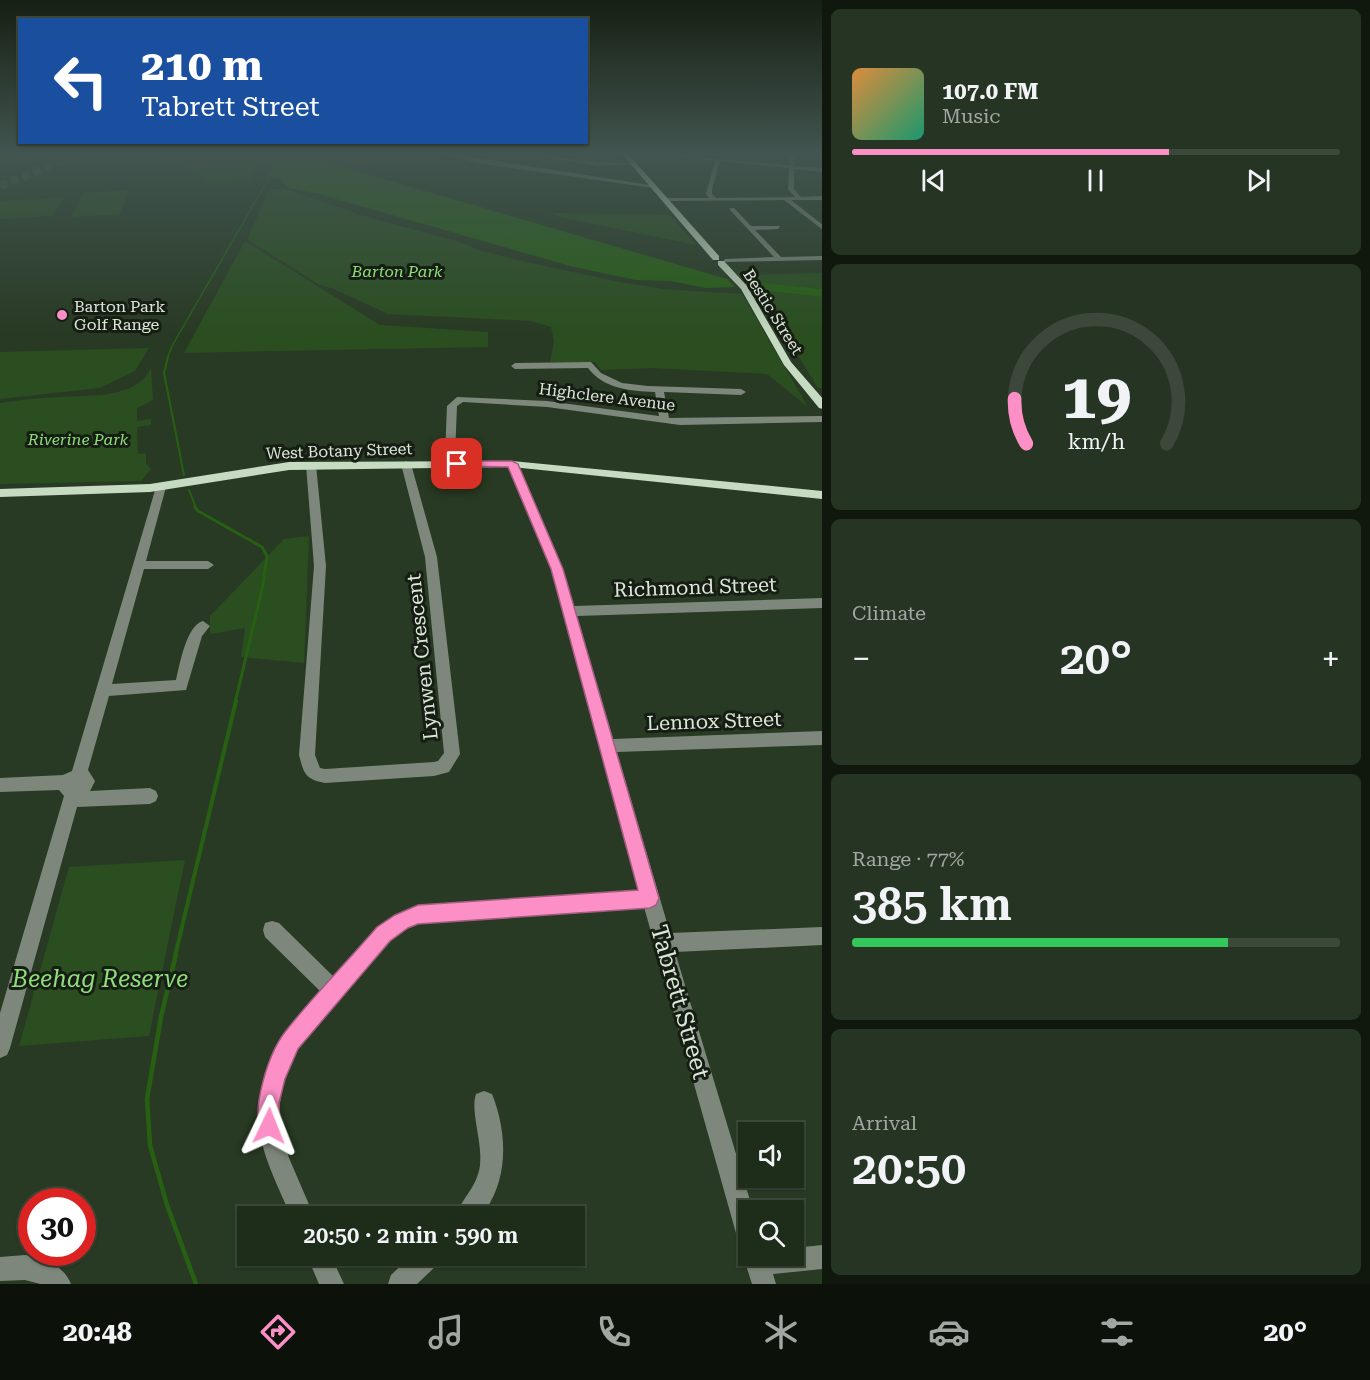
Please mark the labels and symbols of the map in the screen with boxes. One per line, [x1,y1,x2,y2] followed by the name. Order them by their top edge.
[351,262,443,281] park label: Barton Park
[739,266,807,358] street label: Bestic Street
[74,297,165,334] place label: Barton Park Golf Range
[55,308,69,322] marker: Barton Park Golf Range
[538,379,676,415] street label: Highclere Avenue
[27,430,129,449] park label: Riverine Park
[431,438,482,489] pin
[265,439,413,463] street label: West Botany Street
[401,572,443,741] street label: Lynwen Crescent
[613,572,777,602] street label: Richmond Street
[646,707,782,735] street label: Lennox Street
[645,922,715,1082] street label: Tabrett Street
[11,965,188,993] park label: Beehag Reserve
[237,1094,301,1158] position arrow
[18,1188,96,1266] speed limit sign: 30

